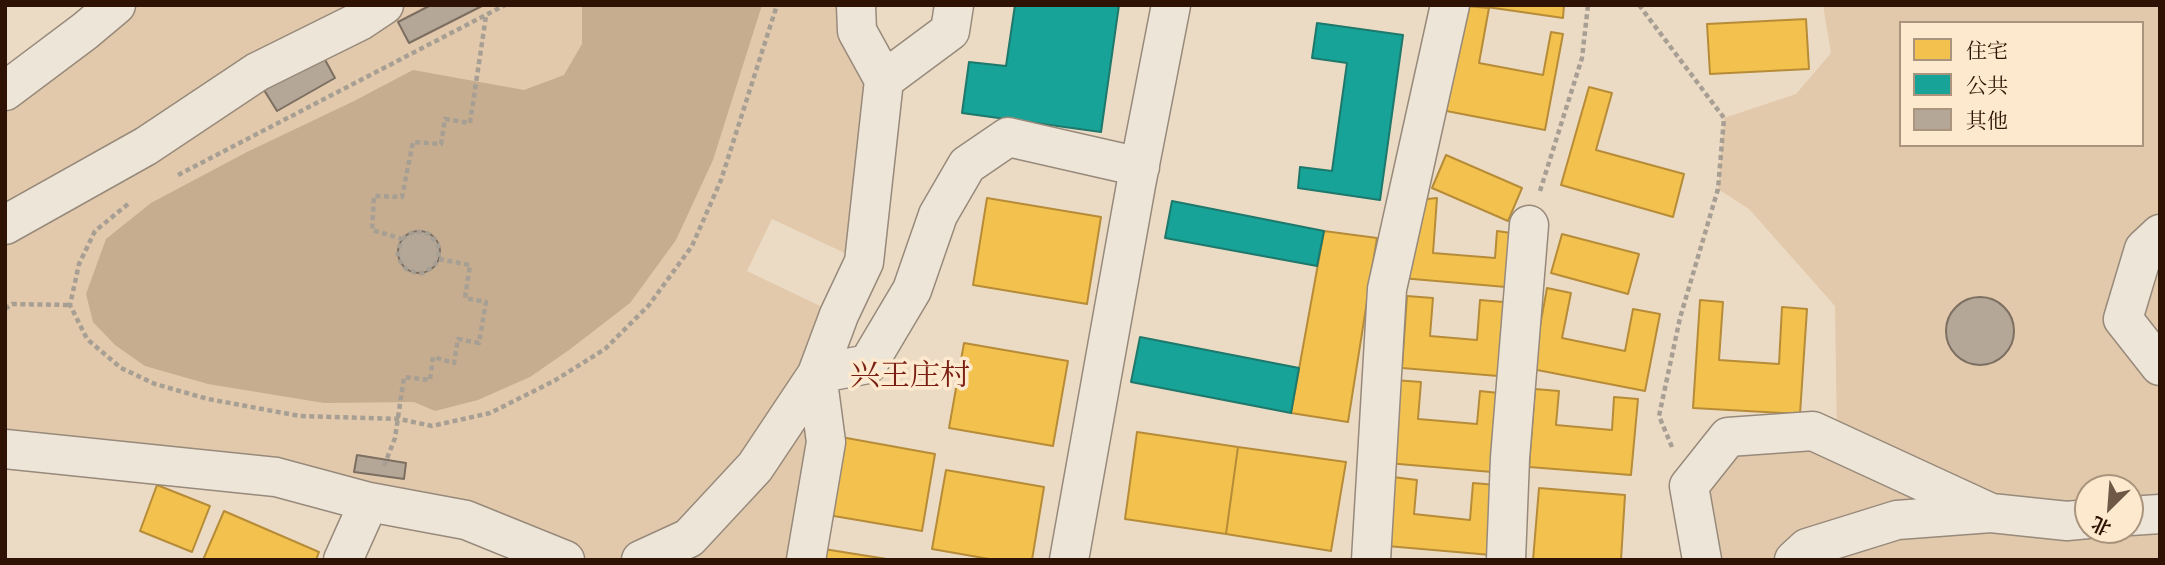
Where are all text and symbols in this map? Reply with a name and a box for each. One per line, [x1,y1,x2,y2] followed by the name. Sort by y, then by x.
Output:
[1899,21,2144,147] legend
[1966,35,2008,66] text: 住宅
[1966,70,2008,101] text: 公共
[1966,105,2008,136] text: 其他
[850,359,970,395] district label: 兴王庄村
[2074,474,2144,544] north arrow
[2086,510,2116,543] text: 北

